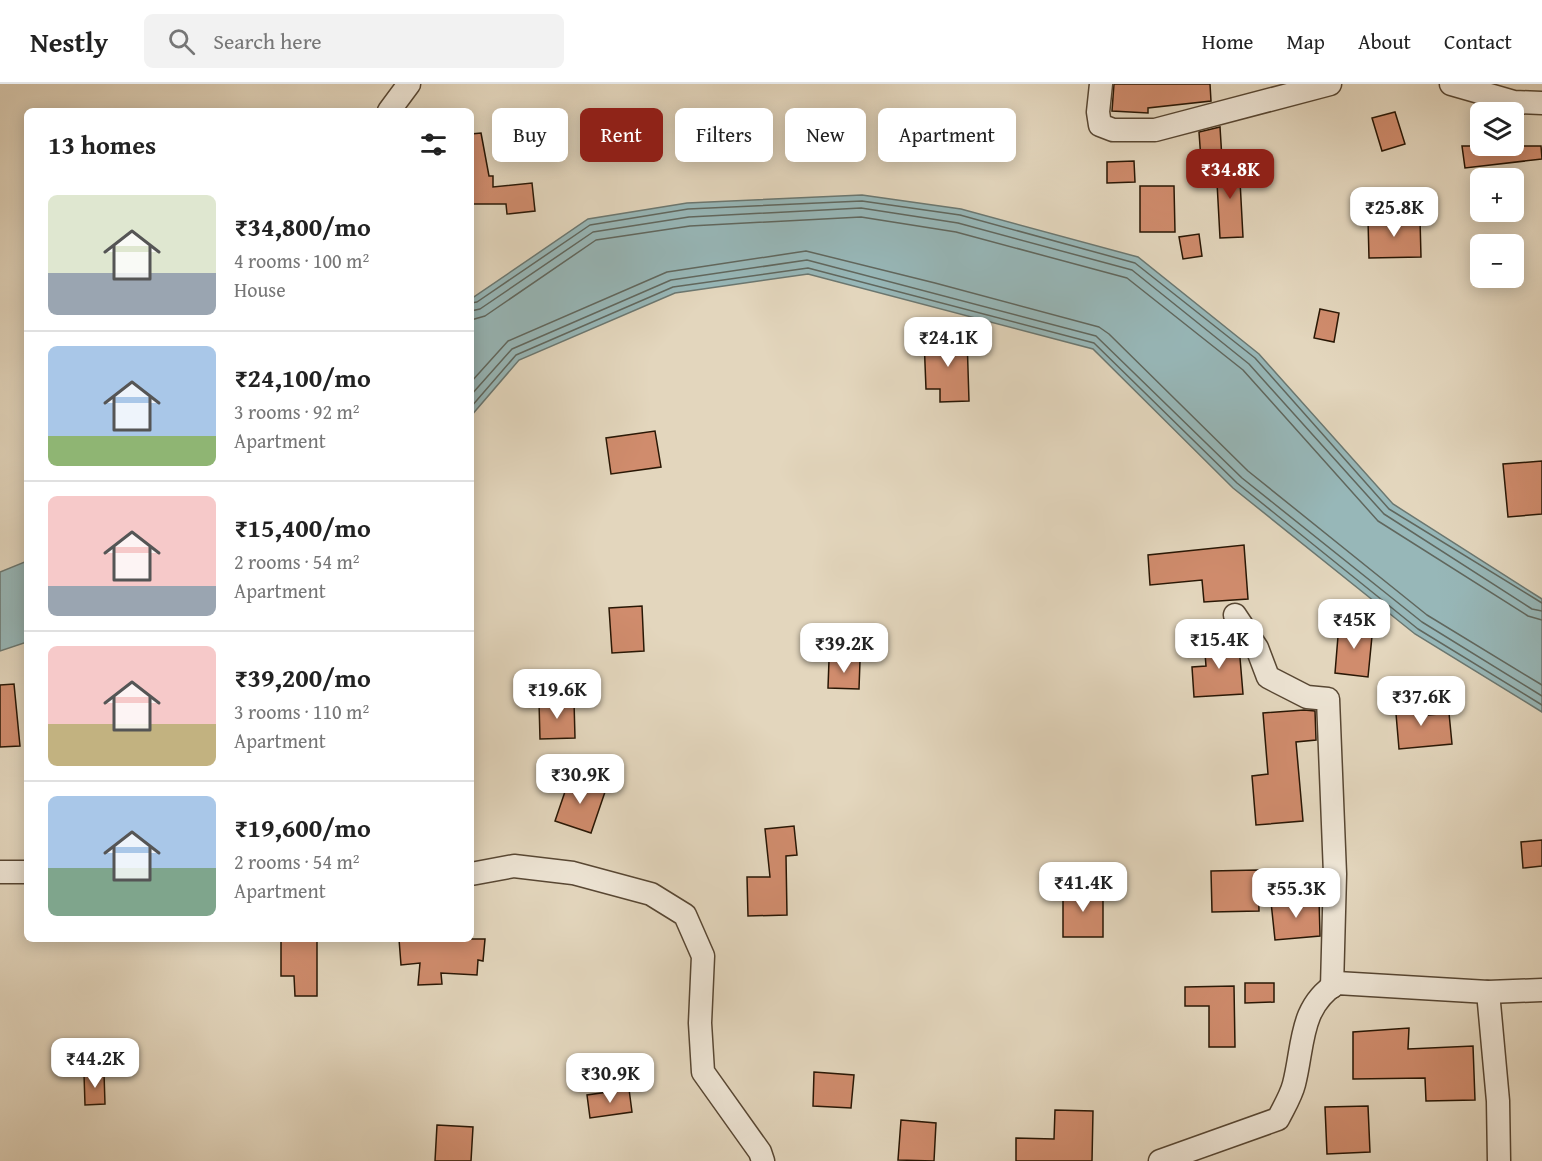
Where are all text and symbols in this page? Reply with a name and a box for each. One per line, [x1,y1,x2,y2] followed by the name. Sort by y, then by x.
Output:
[144,14,564,68] search box
[30,21,108,62] text: Nestly
[165,25,198,58] icon: search
[213,25,322,57] text: Search here
[1202,26,1253,57] text: Home
[1286,26,1325,57] text: Map
[1358,26,1411,57] text: About
[1444,26,1512,57] text: Contact
[1470,102,1524,288] map controls
[1470,102,1524,156] button: layers
[492,108,568,162] chip: Buy
[580,108,663,162] chip: Rent
[675,108,773,162] chip: Filters
[785,108,866,162] chip: New
[878,108,1016,162] chip: Apartment
[48,125,156,164] text: 13 homes
[417,128,450,161] icon: filters
[1181,149,1279,200] pin: ₹34.8K
[1200,154,1260,183] text: ₹34.8K
[1470,168,1524,222] button: +
[1345,187,1443,238] pin: ₹25.8K
[1364,192,1424,221] text: ₹25.8K
[234,207,371,246] text: ₹34,800/mo
[96,219,168,291] icon: home
[1470,234,1524,288] button: −
[234,246,369,275] text: 4 rooms · 100 m²
[234,275,286,304] text: House
[899,317,997,368] pin: ₹24.1K
[918,322,978,351] text: ₹24.1K
[234,358,371,397] text: ₹24,100/mo
[96,370,168,442] icon: home
[234,397,360,426] text: 3 rooms · 92 m²
[234,426,326,455] text: Apartment
[234,508,371,547] text: ₹15,400/mo
[96,520,168,592] icon: home
[234,547,360,576] text: 2 rooms · 54 m²
[234,576,326,605] text: Apartment
[1318,599,1390,650] pin: ₹45K
[1332,604,1376,633] text: ₹45K
[1170,619,1268,670] pin: ₹15.4K
[795,623,893,674] pin: ₹39.2K
[1189,624,1249,653] text: ₹15.4K
[814,628,874,657] text: ₹39.2K
[234,658,371,697] text: ₹39,200/mo
[508,669,606,720] pin: ₹19.6K
[96,670,168,742] icon: home
[527,674,587,703] text: ₹19.6K
[1372,676,1470,727] pin: ₹37.6K
[1391,681,1451,710] text: ₹37.6K
[234,697,369,726] text: 3 rooms · 110 m²
[234,726,326,755] text: Apartment
[531,754,629,805] pin: ₹30.9K
[550,759,610,788] text: ₹30.9K
[234,808,371,847] text: ₹19,600/mo
[96,820,168,892] icon: home
[234,847,360,876] text: 2 rooms · 54 m²
[1034,862,1132,913] pin: ₹41.4K
[1053,867,1113,896] text: ₹41.4K
[1247,868,1345,919] pin: ₹55.3K
[1266,873,1326,902] text: ₹55.3K
[234,876,326,905] text: Apartment
[46,1038,144,1089] pin: ₹44.2K
[65,1043,125,1072] text: ₹44.2K
[561,1053,659,1104] pin: ₹30.9K
[580,1058,640,1087] text: ₹30.9K

